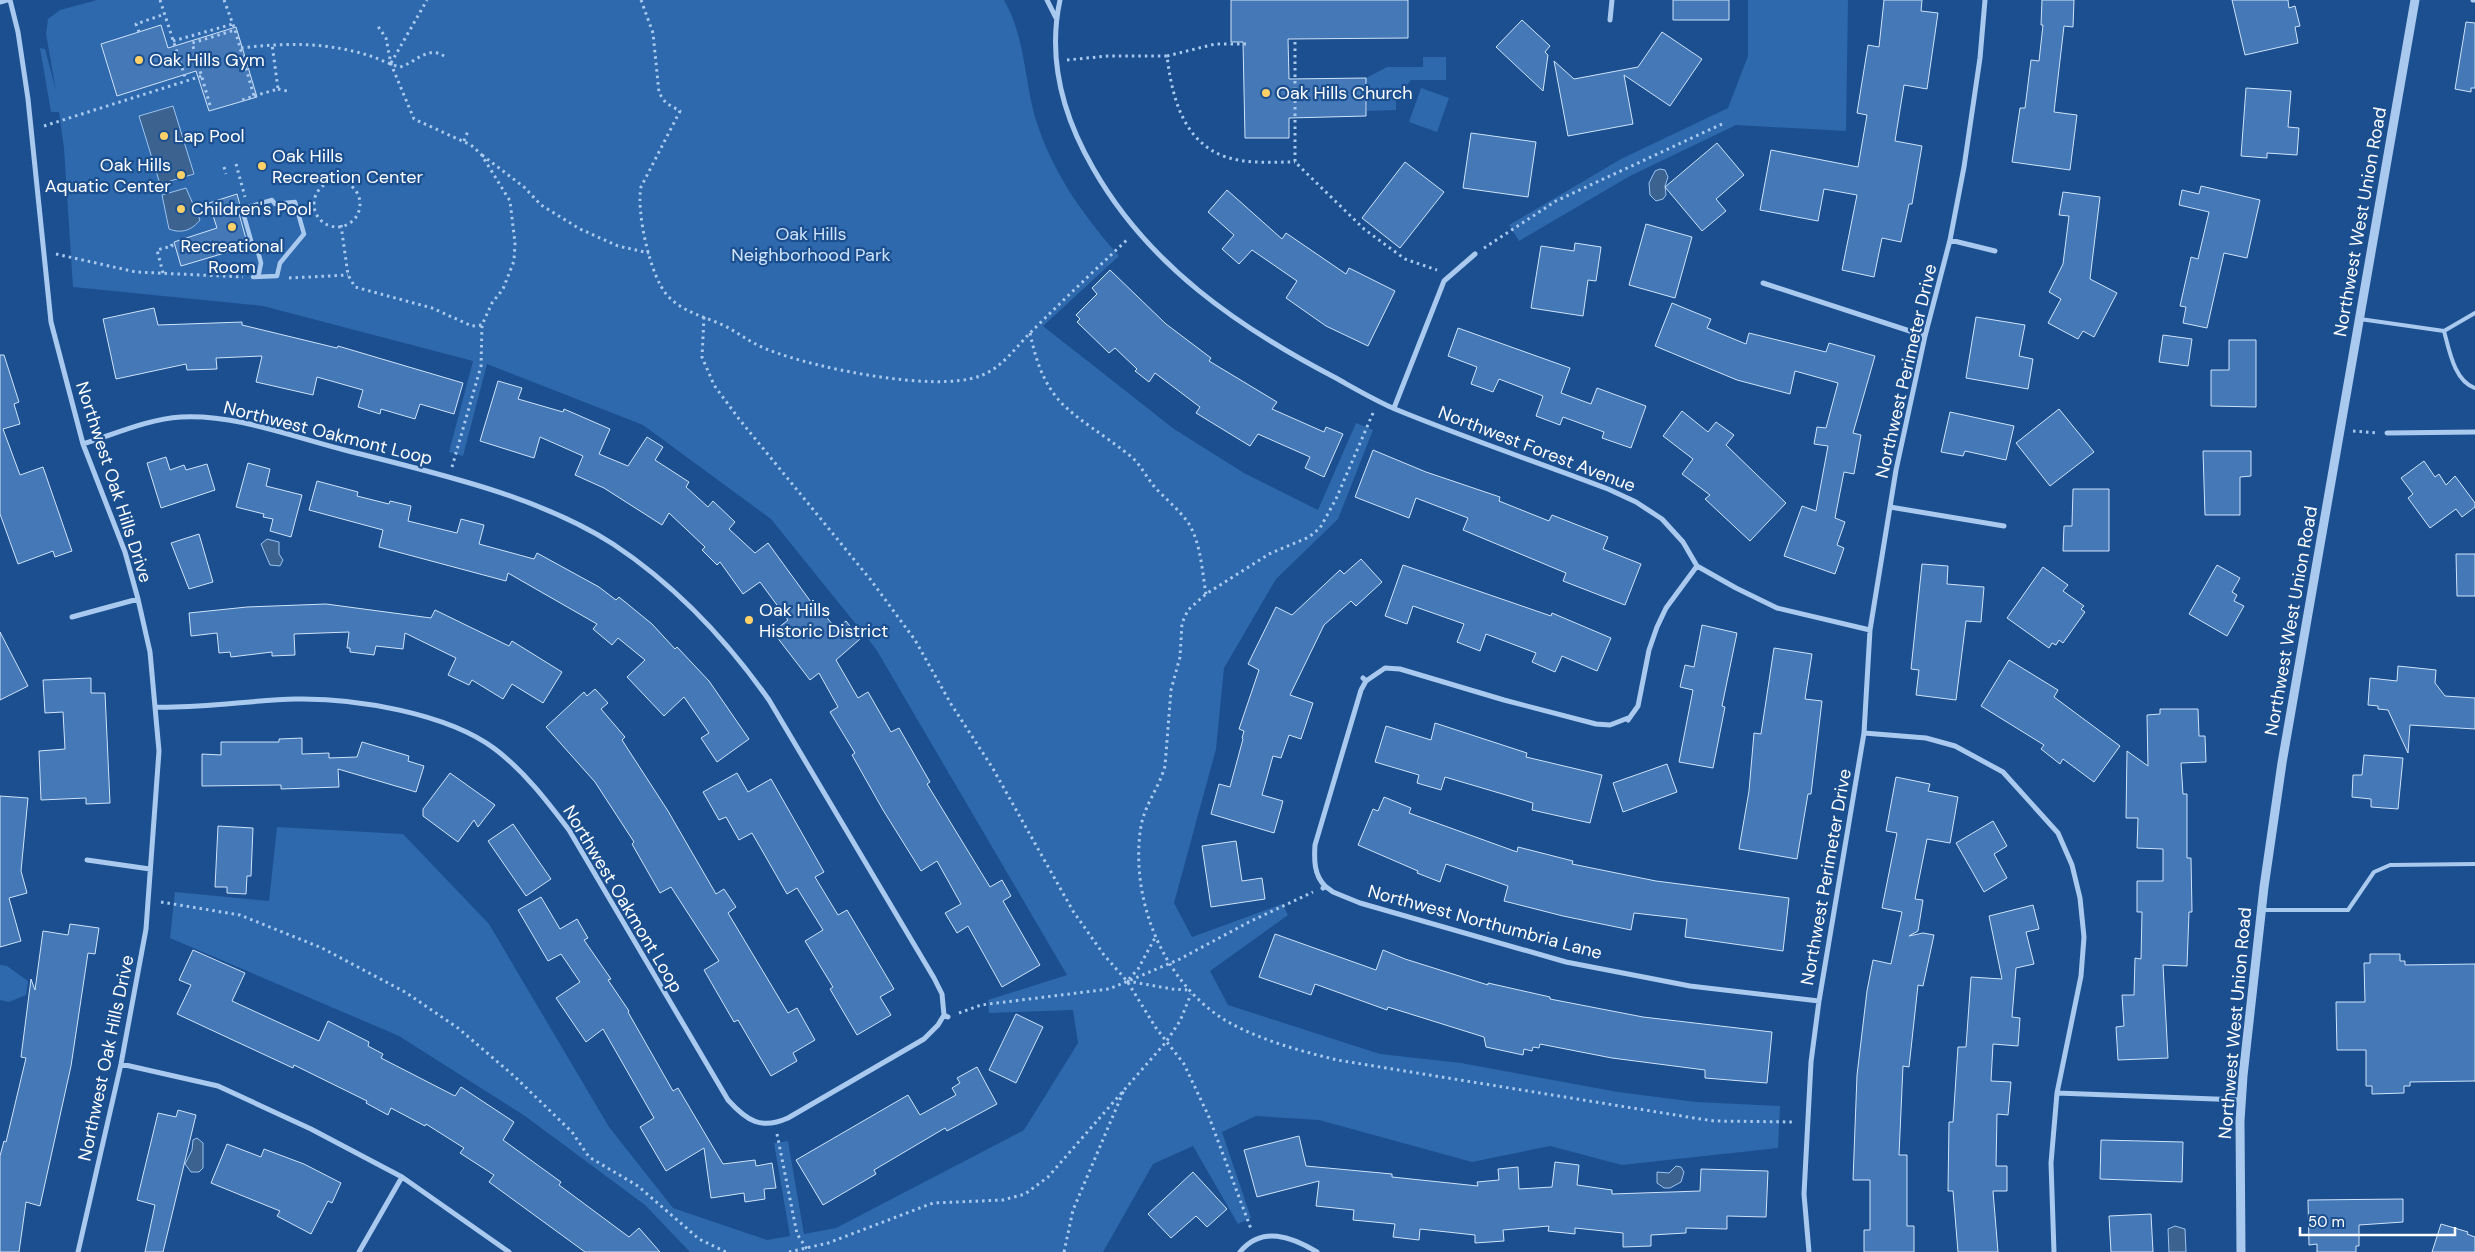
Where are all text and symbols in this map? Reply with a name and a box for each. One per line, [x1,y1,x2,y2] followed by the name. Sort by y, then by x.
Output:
[149,48,265,72] place label: Oak Hills Gym
[133,54,145,66] marker: Oak Hills Gym
[1276,81,1413,105] place label: Oak Hills Church
[1260,87,1272,99] marker: Oak Hills Church
[2328,105,2392,339] street label: Northwest West Union Road
[174,124,245,148] place label: Lap Pool
[158,130,170,142] marker: Lap Pool
[272,144,423,189] place label: Oak Hills Recreation Center
[45,153,171,198] place label: Oak Hills Aquatic Center
[256,160,268,172] marker: Oak Hills Recreation Center
[175,169,187,181] marker: Oak Hills Aquatic Center
[191,197,312,221] place label: Children's Pool
[175,203,187,215] marker: Children's Pool
[226,221,238,233] marker: Recreational Room
[731,222,891,267] park label: Oak Hills Neighborhood Park
[181,234,283,279] place label: Recreational Room
[1870,261,1942,481] street label: Northwest Perimeter Drive
[70,378,158,586] street label: Northwest Oak Hills Drive
[221,395,435,471] street label: Northwest Oakmont Loop
[1435,400,1639,498] street label: Northwest Forest Avenue
[2259,504,2323,738] street label: Northwest West Union Road
[759,598,888,643] place label: Oak Hills Historic District
[743,614,755,626] marker: Oak Hills Historic District
[1795,767,1857,987] street label: Northwest Perimeter Drive
[557,801,689,997] street label: Northwest Oakmont Loop
[1365,879,1605,965] street label: Northwest Northumbria Lane
[2213,906,2257,1140] street label: Northwest West Union Road
[72,953,140,1163] street label: Northwest Oak Hills Drive
[2300,1204,2455,1236] scale bar
[2308,1212,2345,1232] text: 50 m

